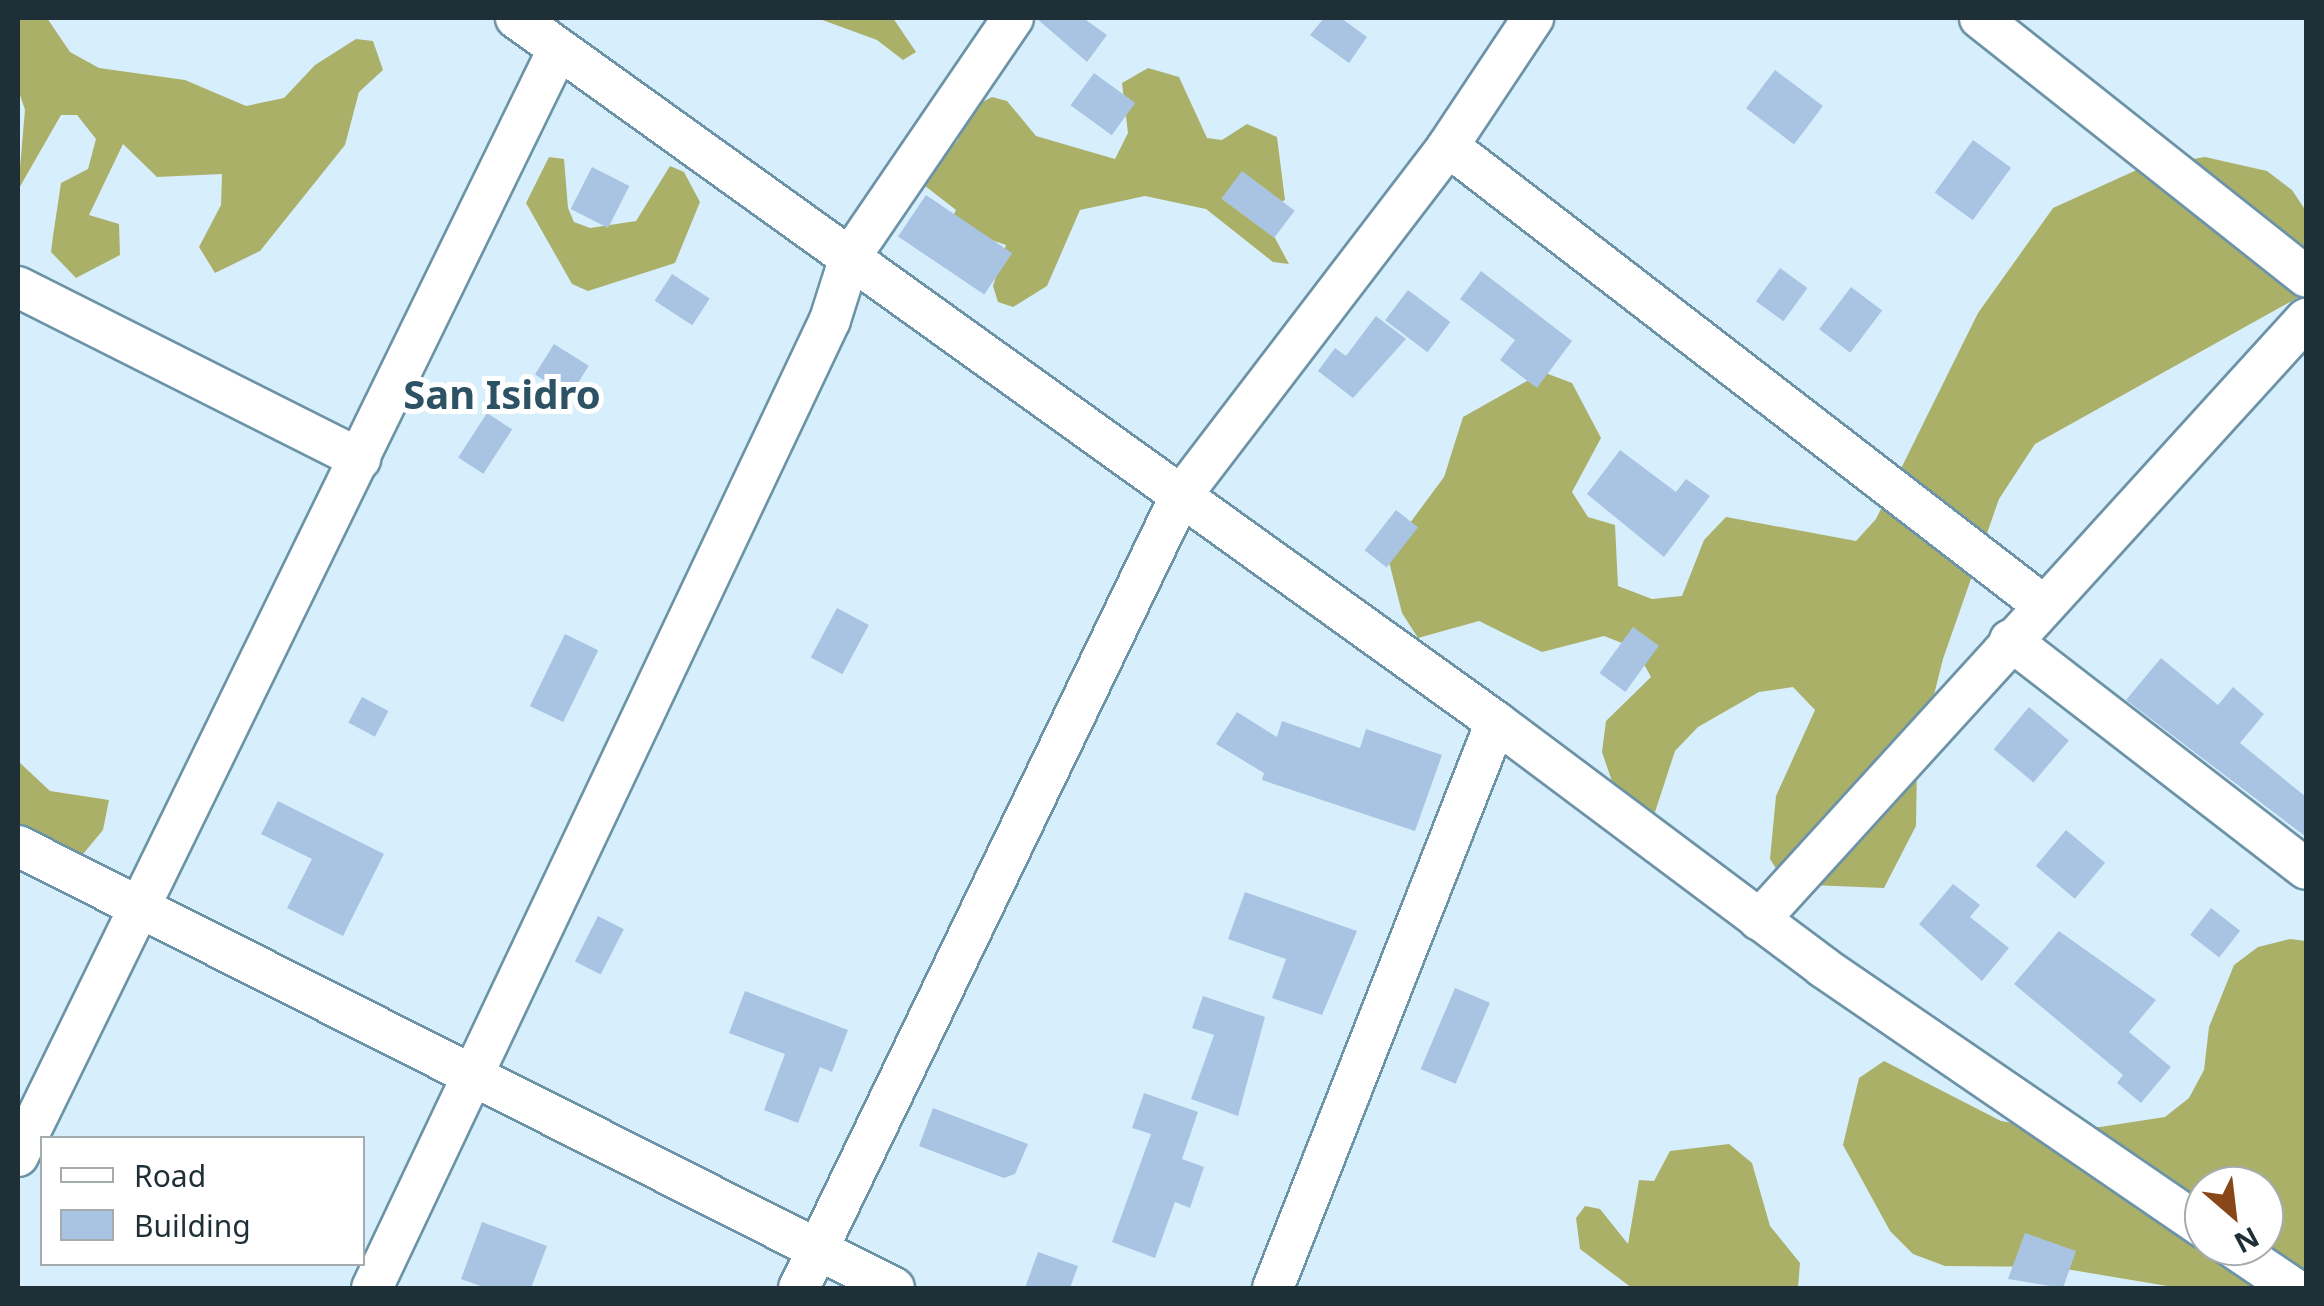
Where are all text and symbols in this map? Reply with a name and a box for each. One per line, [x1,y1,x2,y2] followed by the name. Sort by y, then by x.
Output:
[403,370,601,418] district label: San Isidro
[40,1136,365,1266] legend
[134,1155,206,1196] text: Road
[2184,1166,2284,1266] north arrow
[134,1205,251,1246] text: Building
[2228,1219,2266,1263] text: N

